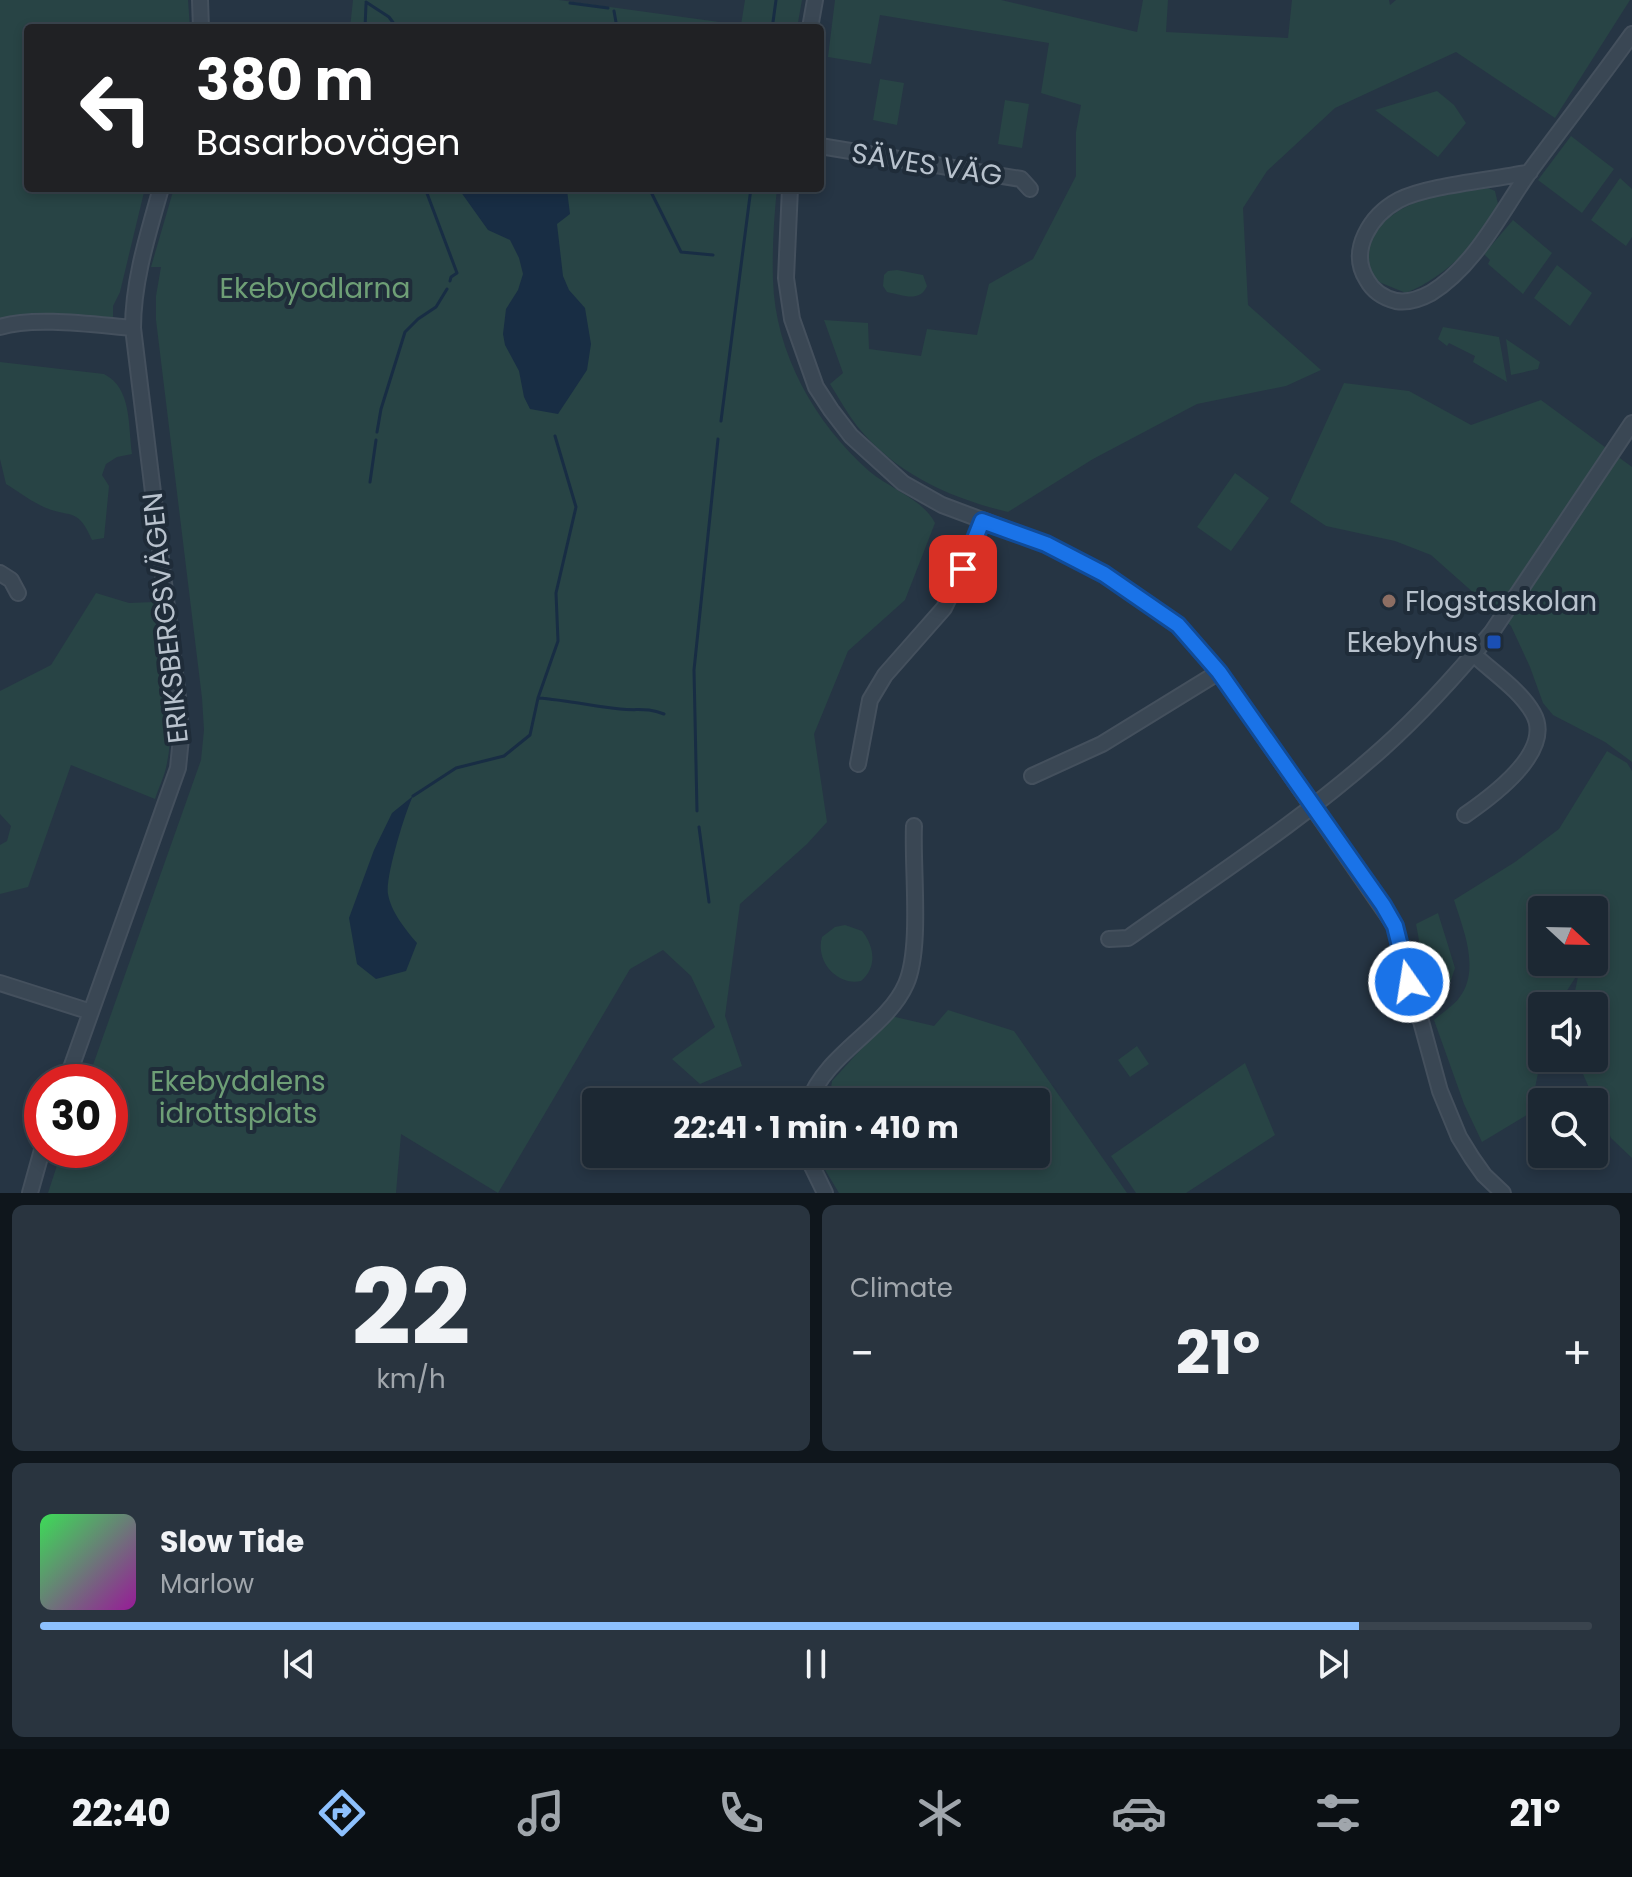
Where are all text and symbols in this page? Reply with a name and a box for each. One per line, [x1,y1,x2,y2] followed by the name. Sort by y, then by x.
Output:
[196,41,374,120] text: 380 m
[64,56,168,160] icon: left
[196,117,461,168] text: Basarbovägen
[849,133,1005,196] street label: SÄVES VÄG
[220,269,410,308] park label: Ekebyodlarna
[133,491,198,745] street label: ERIKSBERGSVÄGEN
[929,535,997,603] pin
[941,547,985,591] icon: arrive
[1405,582,1597,621] place label: Flogstaskolan
[1380,592,1398,610] marker: Flogstaskolan
[1347,623,1478,662] place label: Ekebyhus
[1485,633,1503,651] marker: Ekebyhus
[1528,896,1608,976] north arrow
[1528,896,1608,1168] map controls
[1367,940,1451,1024] position arrow
[1528,992,1608,1072] button: sound
[150,1062,326,1133] park label: Ekebydalens idrottsplats
[24,1064,128,1168] speed limit sign: 30
[1528,1088,1608,1168] button: search
[673,1106,959,1149] text: 22:41 · 1 min · 410 m
[352,1235,470,1380] text: 22
[850,1270,953,1306] text: Climate
[1176,1311,1260,1395] text: 21°
[850,1323,874,1384] text: −
[1562,1323,1592,1384] text: +
[376,1361,446,1397] text: km/h
[160,1520,304,1563] text: Slow Tide
[160,1566,254,1602] text: Marlow
[277,1642,321,1686] icon: previous
[794,1642,838,1686] icon: pause
[1311,1642,1355,1686] icon: next
[314,1785,370,1841] icon: directions
[513,1785,569,1841] icon: music
[713,1785,769,1841] icon: phone
[912,1785,968,1841] icon: climate
[1111,1785,1167,1841] icon: car
[1310,1785,1366,1841] icon: filters
[72,1788,171,1839] text: 22:40
[1510,1788,1560,1839] text: 21°

